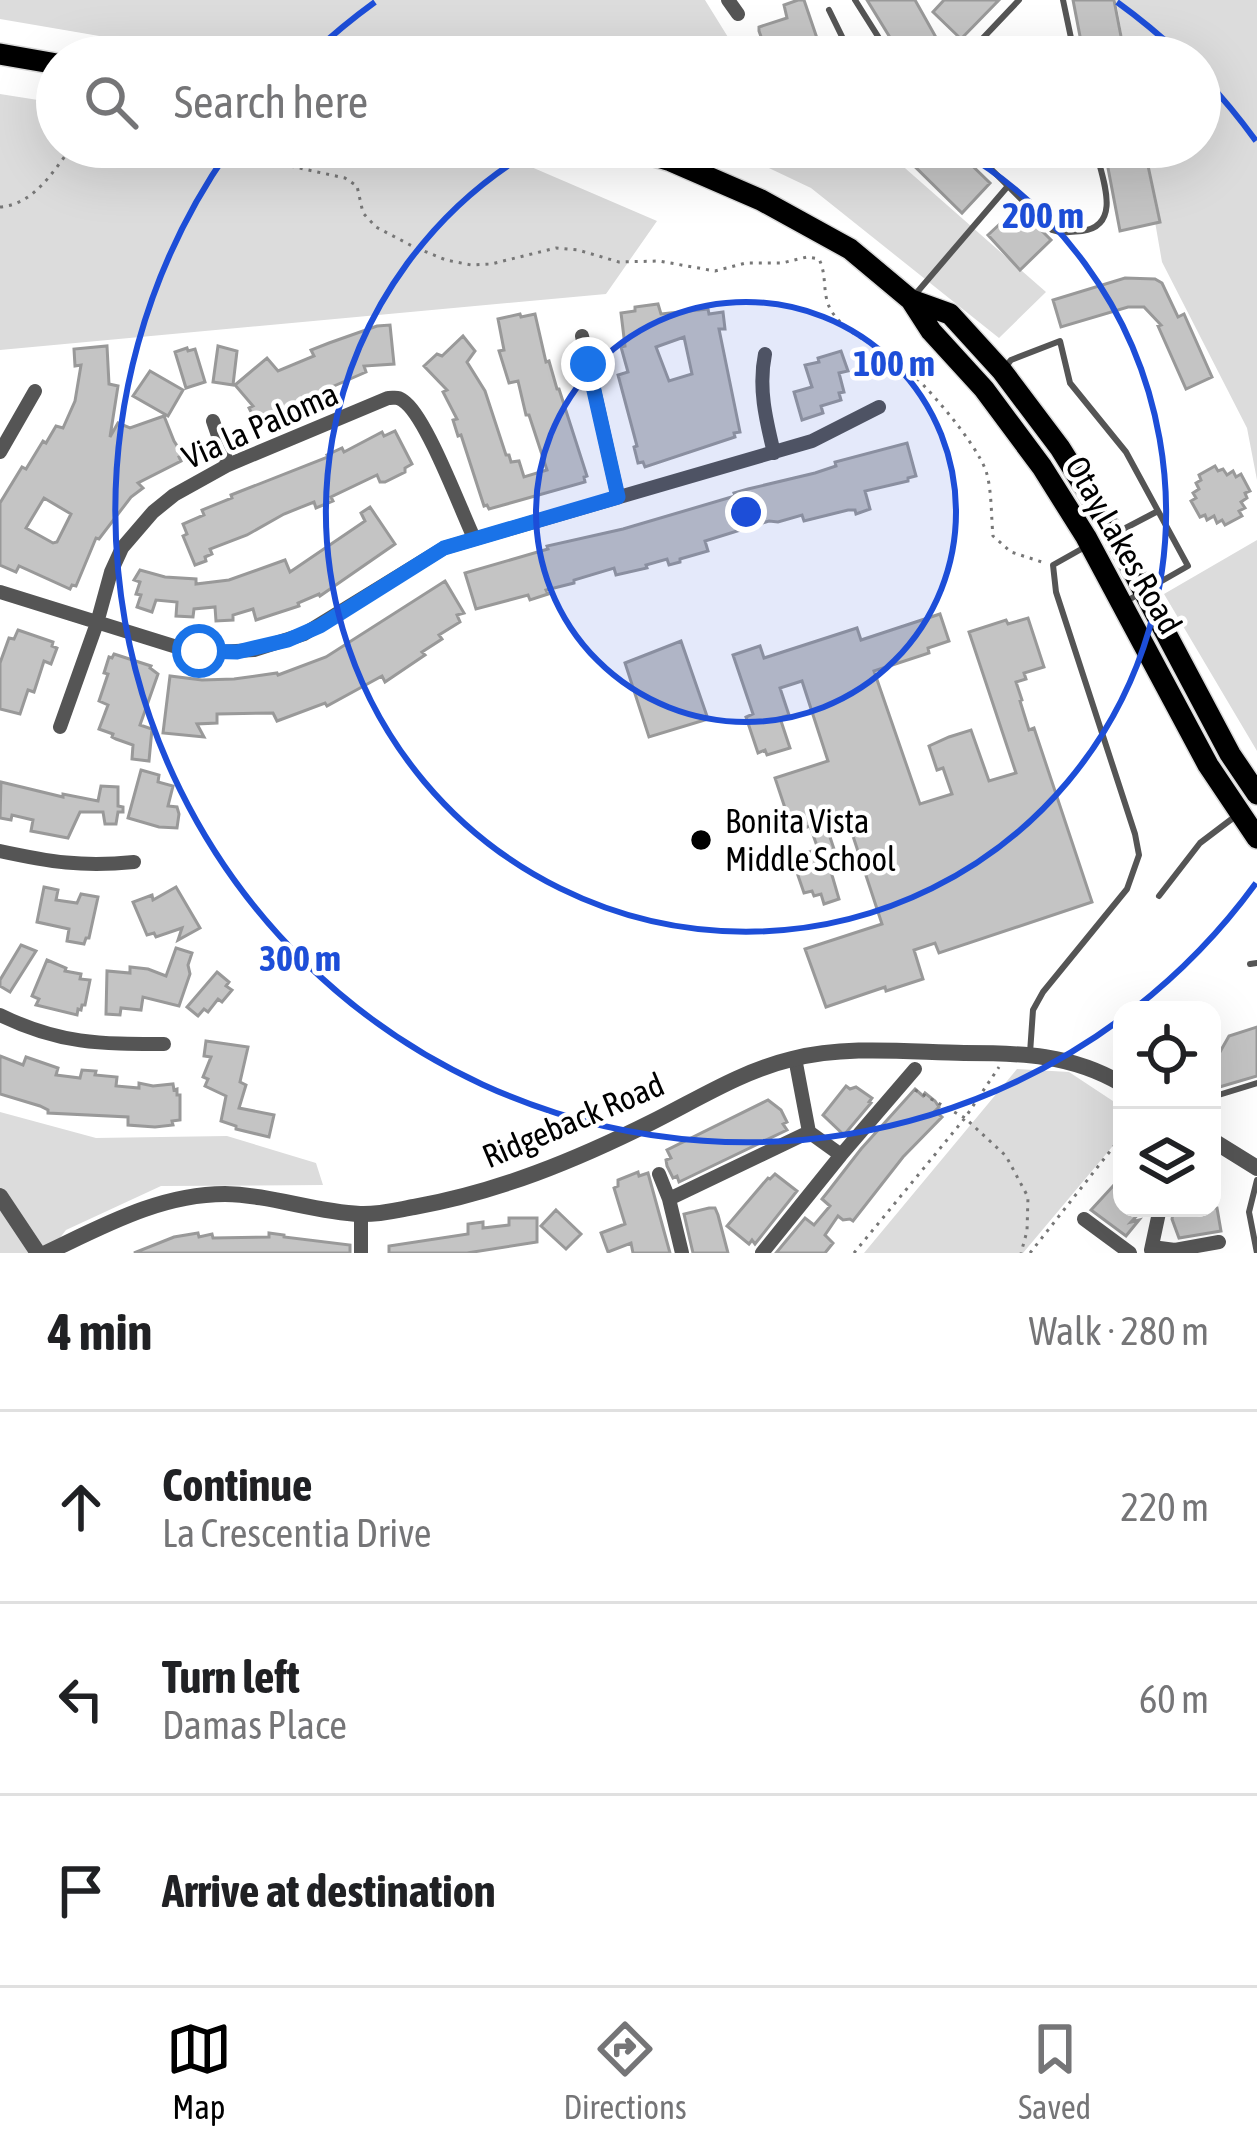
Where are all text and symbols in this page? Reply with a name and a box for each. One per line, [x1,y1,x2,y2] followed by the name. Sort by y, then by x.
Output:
[36,36,1221,168] search box
[78,69,144,135] icon: search
[174,76,368,128] text: Search here
[1002,194,1084,236] text: 200 m
[561,337,615,391] route end
[853,342,935,384] text: 100 m
[176,374,344,476] street label: Via la Paloma
[1058,450,1190,640] street label: Otay Lakes Road
[725,491,767,533] centre of rings
[172,624,226,678] route start
[725,802,896,878] place label: Bonita Vista Middle School
[688,827,714,853] marker: Bonita Vista Middle School
[259,937,341,979] text: 300 m
[1113,1001,1221,1217] map controls
[1113,1001,1221,1109] button: locate
[477,1065,669,1175] street label: Ridgeback Road
[1113,1109,1221,1217] button: layers
[48,1302,152,1361] text: 4 min
[1029,1309,1209,1353] text: Walk · 280 m
[162,1459,313,1511] text: Continue
[48,1474,114,1540] icon: ahead
[1121,1485,1209,1529] text: 220 m
[162,1511,432,1555] text: La Crescentia Drive
[162,1651,300,1703] text: Turn left
[48,1666,114,1732] icon: left
[1139,1677,1209,1721] text: 60 m
[162,1703,347,1747] text: Damas Place
[48,1858,114,1924] icon: arrive
[162,1865,496,1917] text: Arrive at destination
[166,2016,232,2126] tab: Map
[563,2016,687,2126] tab: Directions
[1018,2016,1091,2126] tab: Saved

